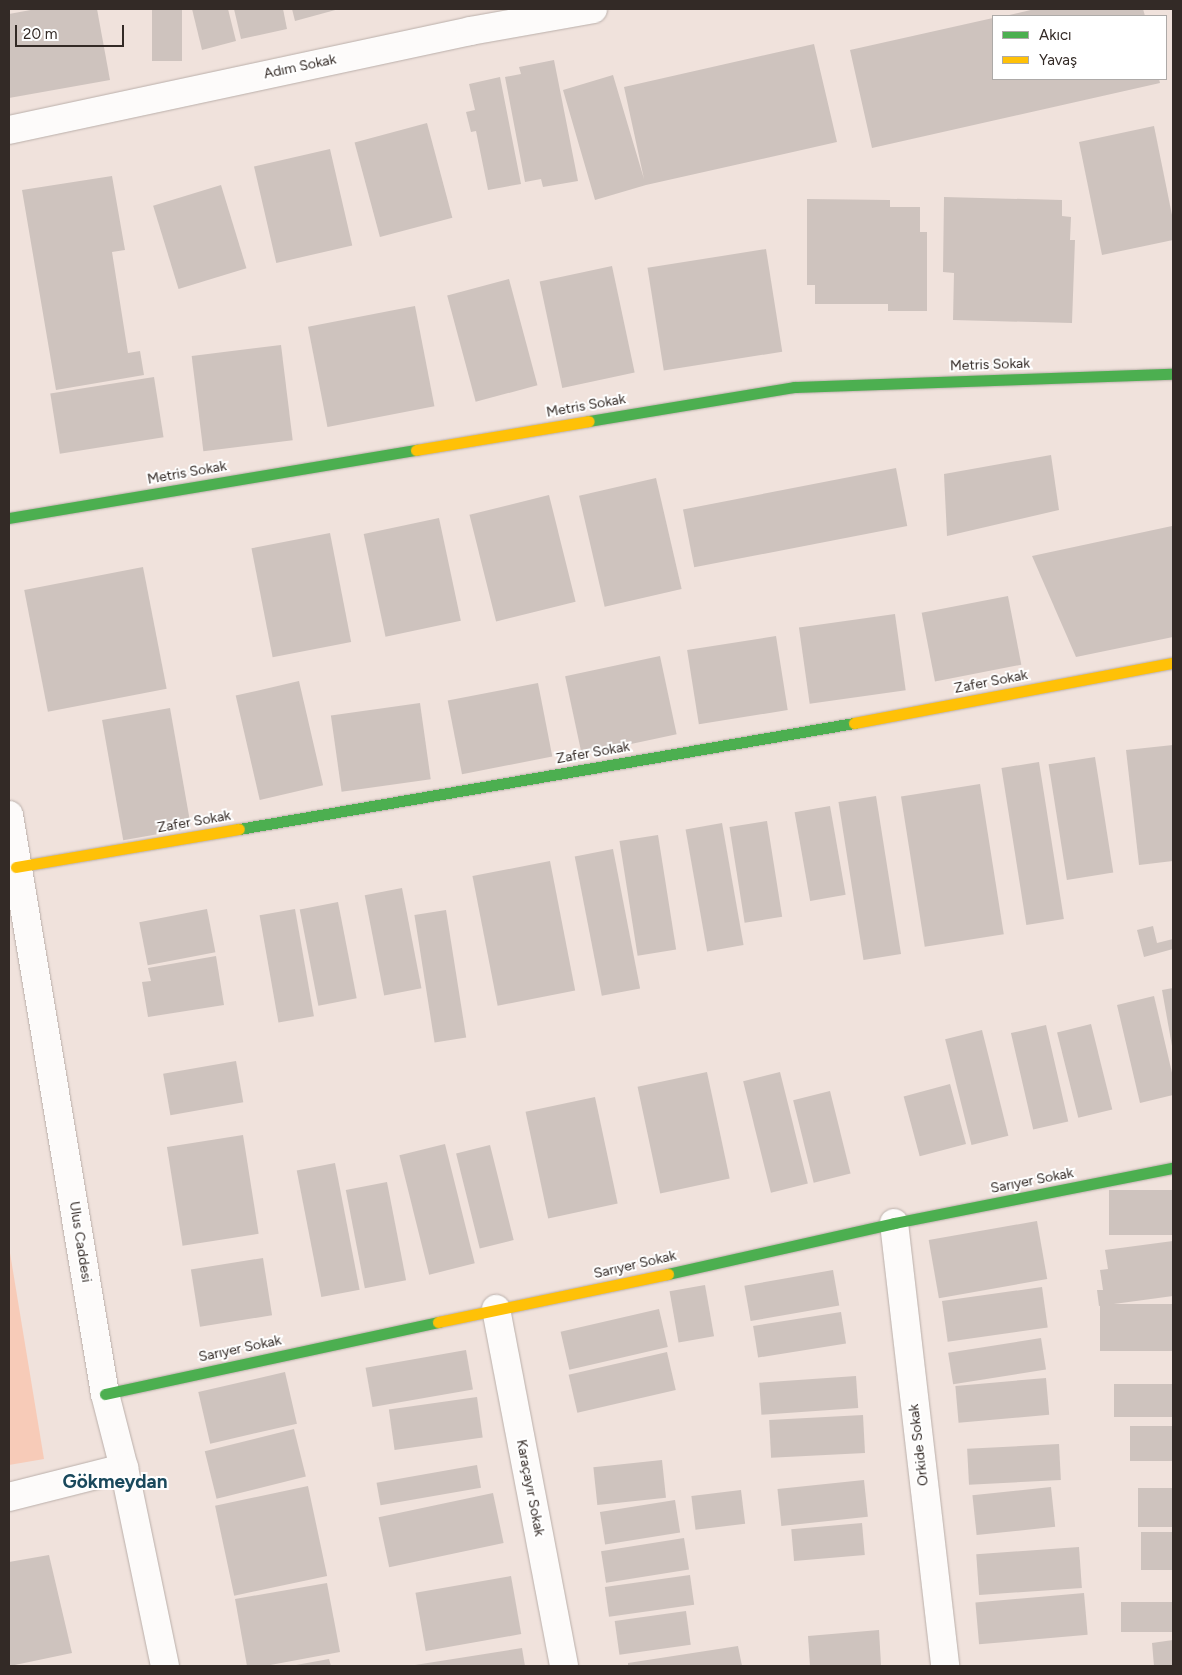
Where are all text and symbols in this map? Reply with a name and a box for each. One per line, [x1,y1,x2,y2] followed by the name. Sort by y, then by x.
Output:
[18,15,126,47] scale bar
[992,15,1167,80] legend
[23,25,57,43] text: 20 m
[1039,26,1072,44] text: Akıcı
[262,51,338,83] street label: Adım Sokak
[1039,51,1077,69] text: Yavaş
[950,355,1030,375] street label: Metris Sokak
[545,391,627,421] street label: Metris Sokak
[146,458,228,488] street label: Metris Sokak
[953,667,1029,697] street label: Zafer Sokak
[555,738,631,768] street label: Zafer Sokak
[156,807,232,837] street label: Zafer Sokak
[989,1165,1075,1197] street label: Sarıyer Sokak
[65,1200,95,1284] street label: Ulus Caddesi
[592,1247,678,1283] street label: Sarıyer Sokak
[197,1332,283,1366] street label: Sarıyer Sokak
[906,1403,932,1487] street label: Orkide Sokak
[512,1438,548,1538] street label: Karaçayır Sokak
[63,1471,167,1493] district label: Gökmeydan

